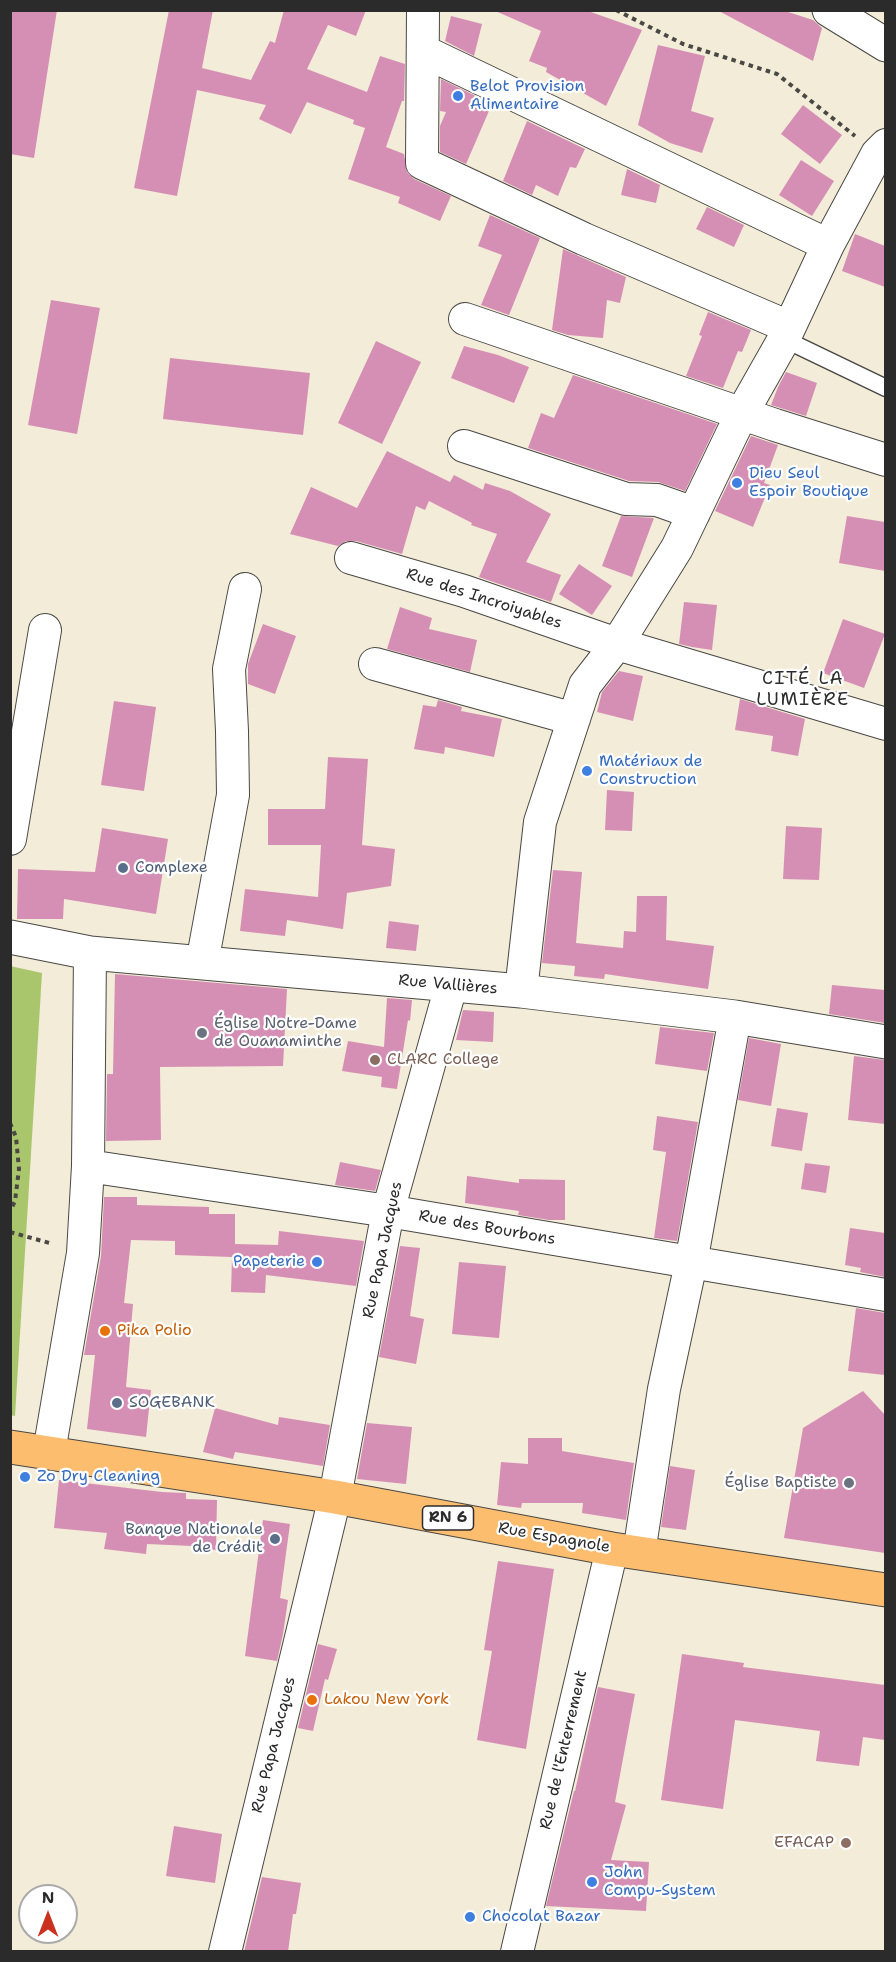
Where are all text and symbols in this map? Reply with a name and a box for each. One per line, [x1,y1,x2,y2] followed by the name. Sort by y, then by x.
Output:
[470,77,584,115] place label: Belot Provision Alimentaire
[451,89,465,103] marker: Belot Provision Alimentaire
[749,464,869,502] place label: Dieu Seul Espoir Boutique
[730,476,744,490] marker: Dieu Seul Espoir Boutique
[404,565,564,633] street label: Rue des Incroiyables
[756,668,850,710] district label: CITÉ LA LUMIÈRE
[599,752,703,790] place label: Matériaux de Construction
[580,764,594,778] marker: Matériaux de Construction
[135,858,208,878] place label: Complexe
[116,861,130,875] marker: Complexe
[398,971,498,999] street label: Rue Vallières
[214,1014,357,1052] place label: Église Notre-Dame de Ouanaminthe
[195,1026,209,1040] marker: Église Notre-Dame de Ouanaminthe
[387,1050,499,1070] place label: CLARC College
[368,1053,382,1067] marker: CLARC College
[359,1180,407,1320] street label: Rue Papa Jacques
[417,1207,557,1249] street label: Rue des Bourbons
[233,1252,305,1272] place label: Papeterie
[310,1255,324,1269] marker: Papeterie
[117,1321,192,1341] place label: Pika Polio
[98,1324,112,1338] marker: Pika Polio
[129,1393,215,1413] place label: SOGEBANK
[110,1396,124,1410] marker: SOGEBANK
[37,1467,160,1487] place label: Zo Dry Cleaning
[18,1470,32,1484] marker: Zo Dry Cleaning
[725,1473,837,1493] place label: Église Baptiste
[842,1476,856,1490] marker: Église Baptiste
[422,1506,474,1530] road number: RN 6
[497,1519,611,1557] street label: Rue Espagnole
[125,1520,263,1558] place label: Banque Nationale de Crédit
[268,1532,282,1546] marker: Banque Nationale de Crédit
[536,1668,592,1832] street label: Rue de l'Enterrement
[248,1675,300,1815] street label: Rue Papa Jacques
[324,1690,449,1710] place label: Lakou New York
[305,1693,319,1707] marker: Lakou New York
[774,1833,834,1853] place label: EFACAP
[839,1836,853,1850] marker: EFACAP
[604,1863,716,1901] place label: John Compu-System
[585,1875,599,1889] marker: John Compu-System
[18,1884,78,1944] north arrow
[42,1887,54,1908] text: N
[482,1907,601,1927] place label: Chocolat Bazar
[463,1910,477,1924] marker: Chocolat Bazar

